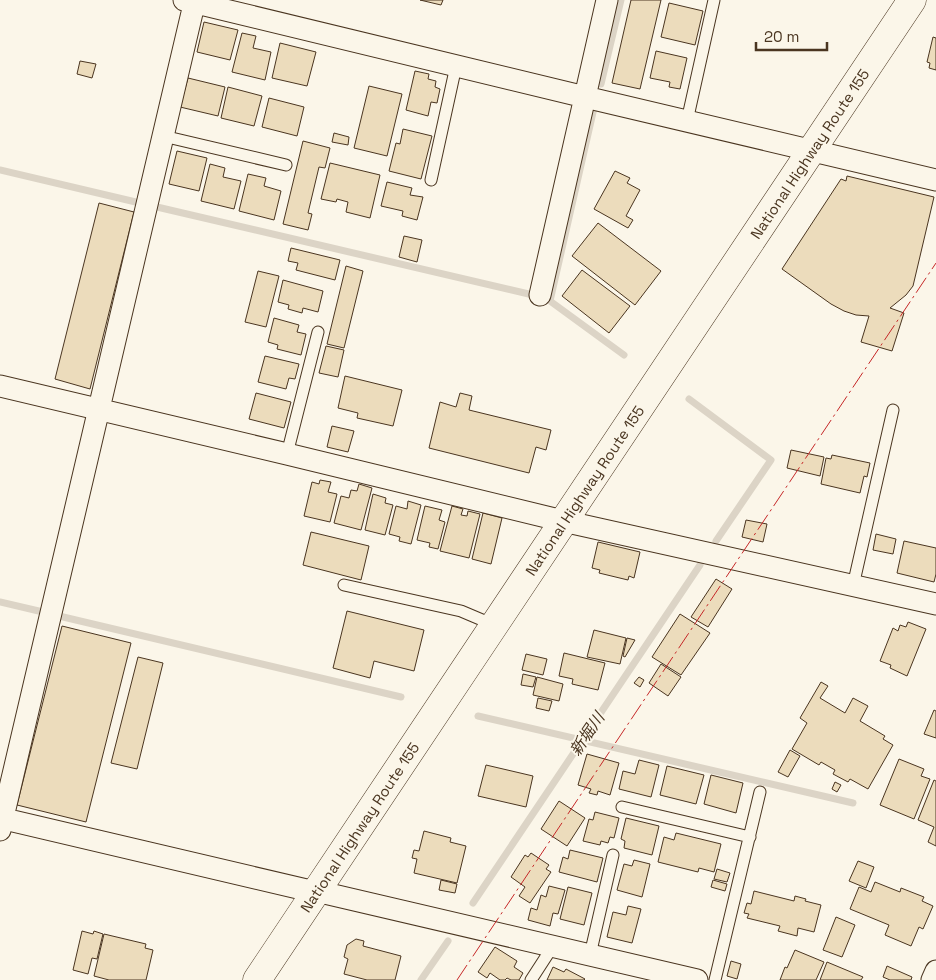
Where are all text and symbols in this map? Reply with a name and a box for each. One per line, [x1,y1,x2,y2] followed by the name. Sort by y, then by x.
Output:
[756,20,827,52] scale bar
[764,27,799,46] text: 20 m
[746,65,873,242] street label: National Highway Route 155
[521,402,648,579] street label: National Highway Route 155
[565,707,610,760] water label: 新堀川
[296,738,423,916] street label: National Highway Route 155

